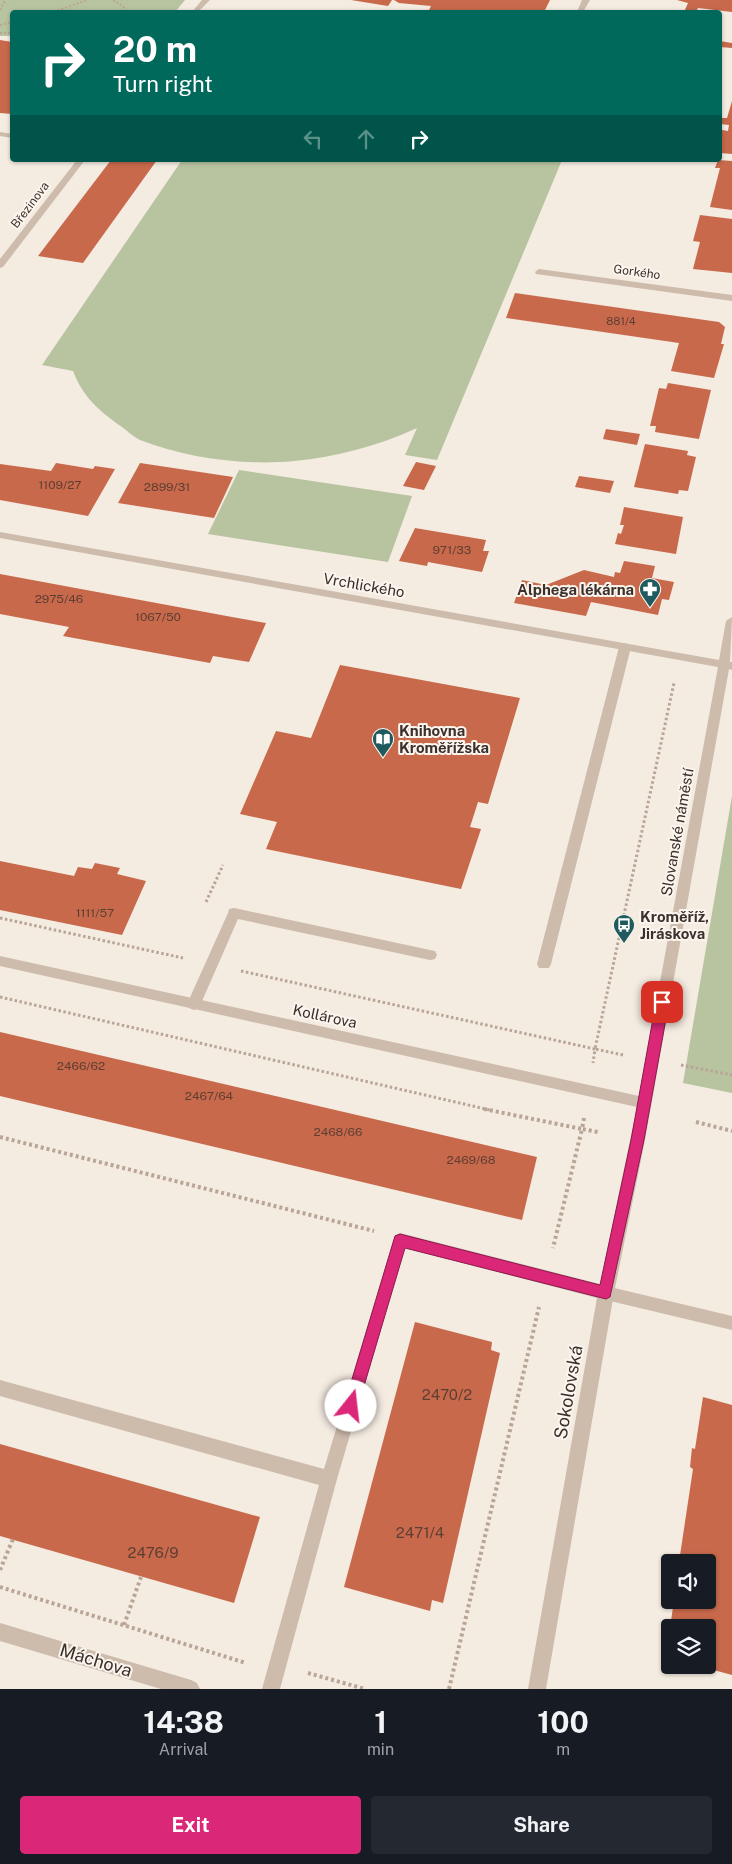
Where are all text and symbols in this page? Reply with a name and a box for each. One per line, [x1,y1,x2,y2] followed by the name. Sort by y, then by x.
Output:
[113,29,197,70] text: 20 m
[30,30,95,95] icon: right
[113,71,213,97] text: Turn right
[299,125,327,153] icon: left
[352,125,380,153] icon: ahead
[405,125,433,153] icon: right
[8,179,52,231] street label: Březinova
[613,262,662,282] street label: Gorkého
[606,315,636,327] house number: 881/4
[38,478,82,492] house number: 1109/27
[144,480,190,494] house number: 2899/31
[433,543,471,557] house number: 971/33
[322,569,406,601] street label: Vrchlického
[638,577,662,608] pharmacy icon: Alphega lékárna
[517,581,634,598] place label: Alphega lékárna
[35,592,83,606] house number: 2975/46
[135,610,181,624] house number: 1067/50
[399,722,489,756] place label: Knihovna Kroměřížska
[371,727,395,758] library icon: Knihovna Kroměřížska
[657,766,697,897] street label: Slovanské náměstí
[76,906,114,920] house number: 1111/57
[640,908,709,942] place label: Kroměříž, Jiráskova
[612,913,636,944] bus stop icon: Kroměříž, Jiráskova
[641,981,683,1023] pin
[648,988,676,1016] icon: arrive
[291,1001,359,1031] street label: Kollárova
[57,1059,105,1073] house number: 2466/62
[185,1089,234,1103] house number: 2467/64
[314,1125,362,1139] house number: 2468/66
[447,1153,496,1167] house number: 2469/68
[549,1343,587,1441] street label: Sokolovská
[324,1379,376,1431] position arrow
[422,1386,472,1403] house number: 2470/2
[396,1524,444,1541] house number: 2471/4
[127,1544,179,1561] house number: 2476/9
[661,1554,716,1674] map controls
[661,1554,716,1609] button: sound
[661,1619,716,1674] button: layers
[57,1639,135,1681] street label: Máchova
[143,1704,224,1740] text: 14:38
[374,1704,387,1740] text: 1
[537,1704,589,1740] text: 100
[159,1740,208,1759] text: Arrival
[367,1740,394,1759] text: min
[556,1740,570,1759] text: m
[20,1796,361,1854] button: Exit
[371,1796,712,1854] button: Share

